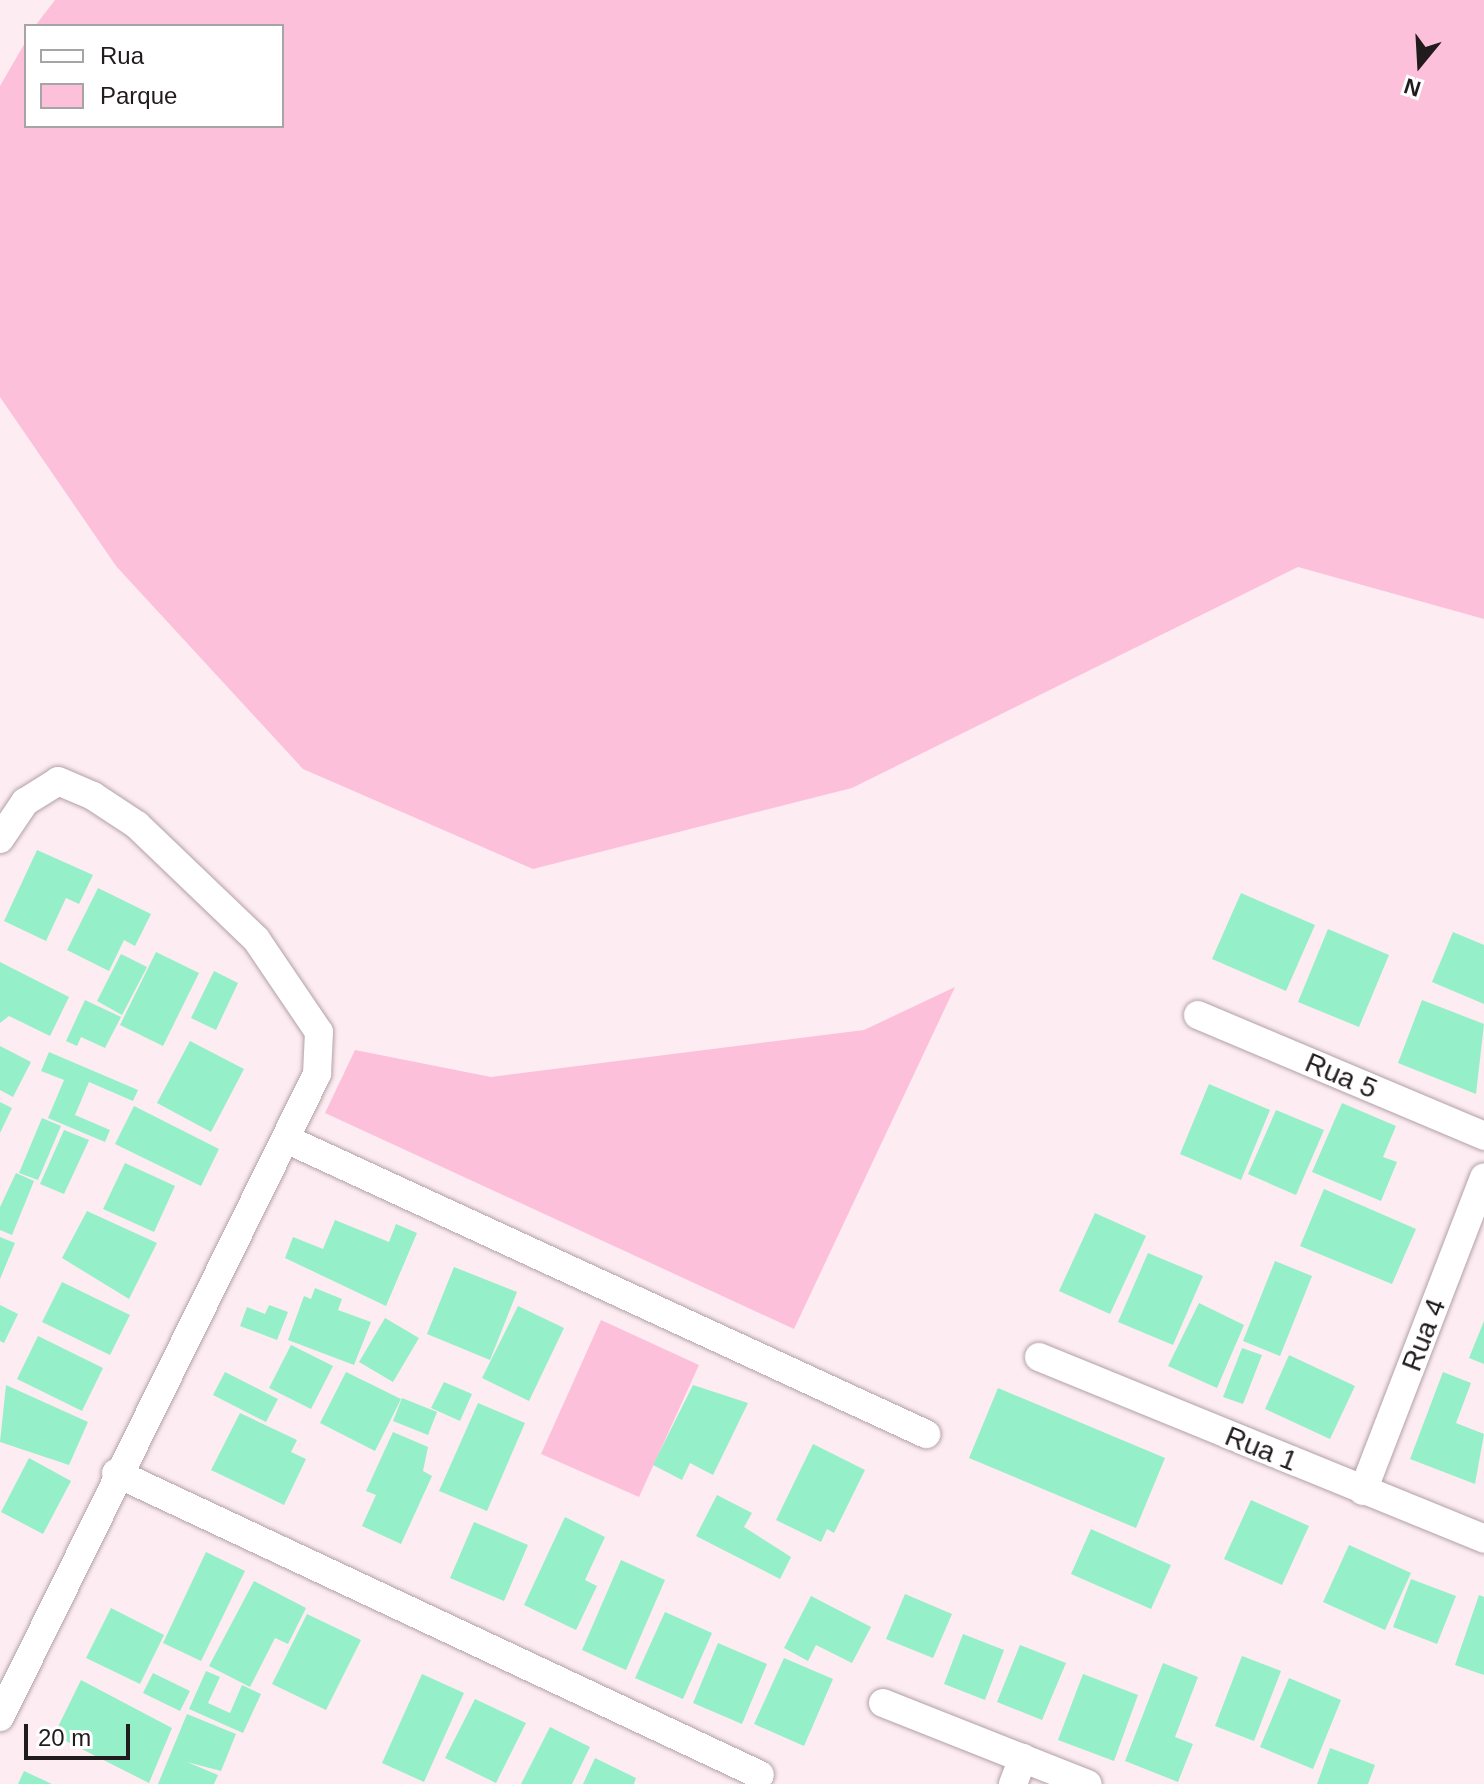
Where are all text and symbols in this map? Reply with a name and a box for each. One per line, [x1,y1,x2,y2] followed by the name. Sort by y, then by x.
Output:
[24,24,284,128] legend
[1380,24,1460,104] north arrow
[100,42,144,69] text: Rua
[1401,73,1424,102] text: N
[100,82,177,109] text: Parque
[1300,1046,1382,1106] street label: Rua 5
[1395,1294,1453,1376] street label: Rua 4
[1220,1419,1302,1479] street label: Rua 1
[28,1708,134,1758] scale bar
[38,1724,91,1751] text: 20 m

